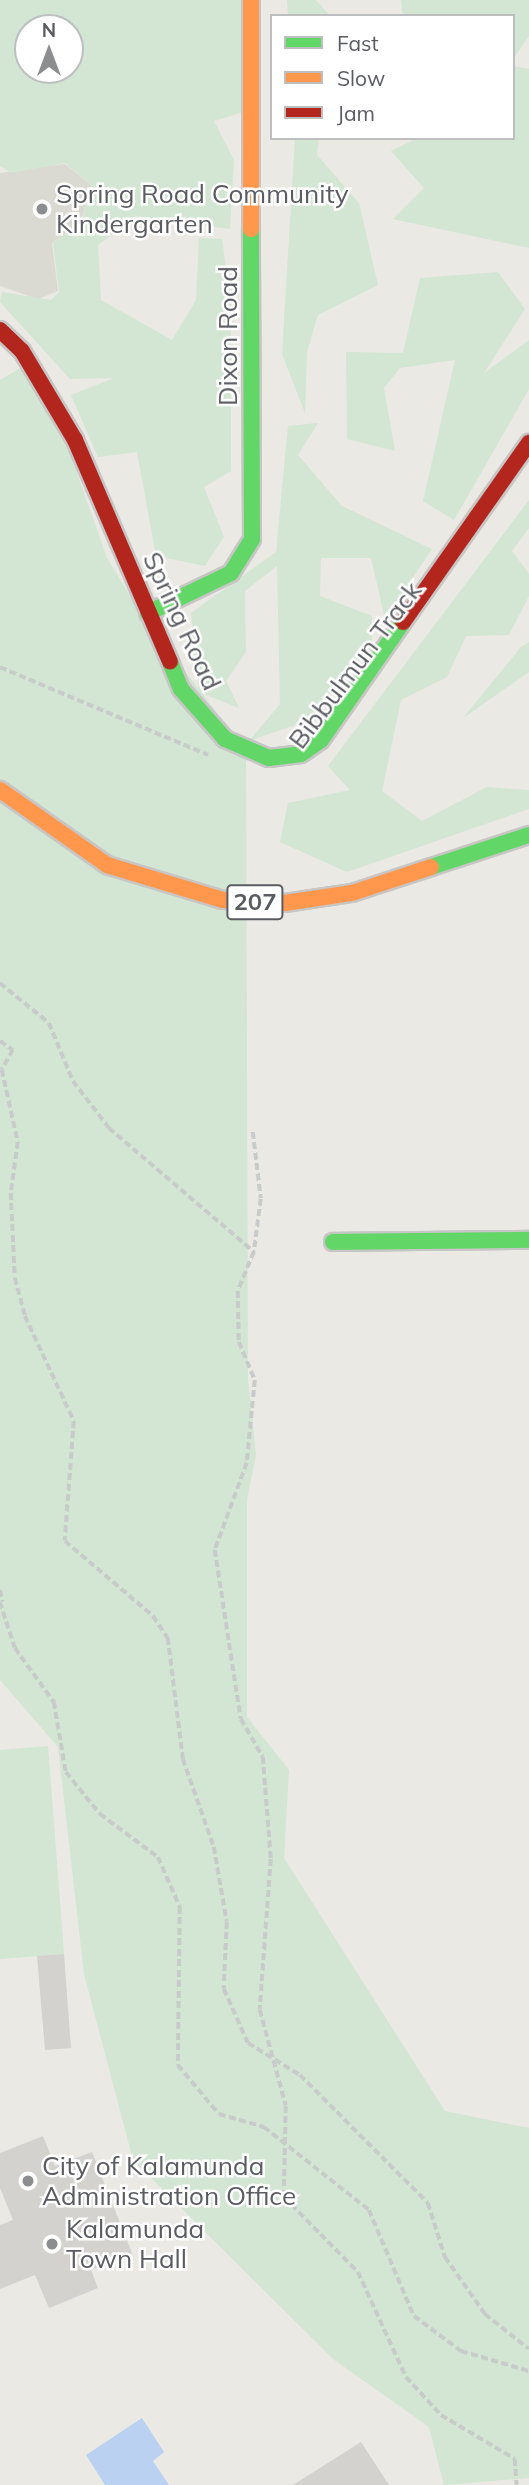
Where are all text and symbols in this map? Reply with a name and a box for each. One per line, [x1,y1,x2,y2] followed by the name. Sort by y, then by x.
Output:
[14,14,84,84] north arrow
[270,14,515,140] legend
[42,18,56,42] text: N
[337,30,379,56] text: Fast
[337,65,385,91] text: Slow
[337,100,375,126] text: Jam
[56,178,349,240] place label: Spring Road Community Kindergarten
[34,201,50,217] marker: Spring Road Community Kindergarten
[212,266,244,406] street label: Dixon Road
[136,547,228,695] street label: Spring Road
[282,575,428,755] street label: Bibbulmun Track
[225,882,285,922] road number: 207
[42,2150,296,2212] place label: City of Kalamunda Administration Office
[20,2173,36,2189] marker: City of Kalamunda Administration Office
[66,2213,204,2274] place label: Kalamunda Town Hall
[44,2236,60,2252] marker: Kalamunda Town Hall

